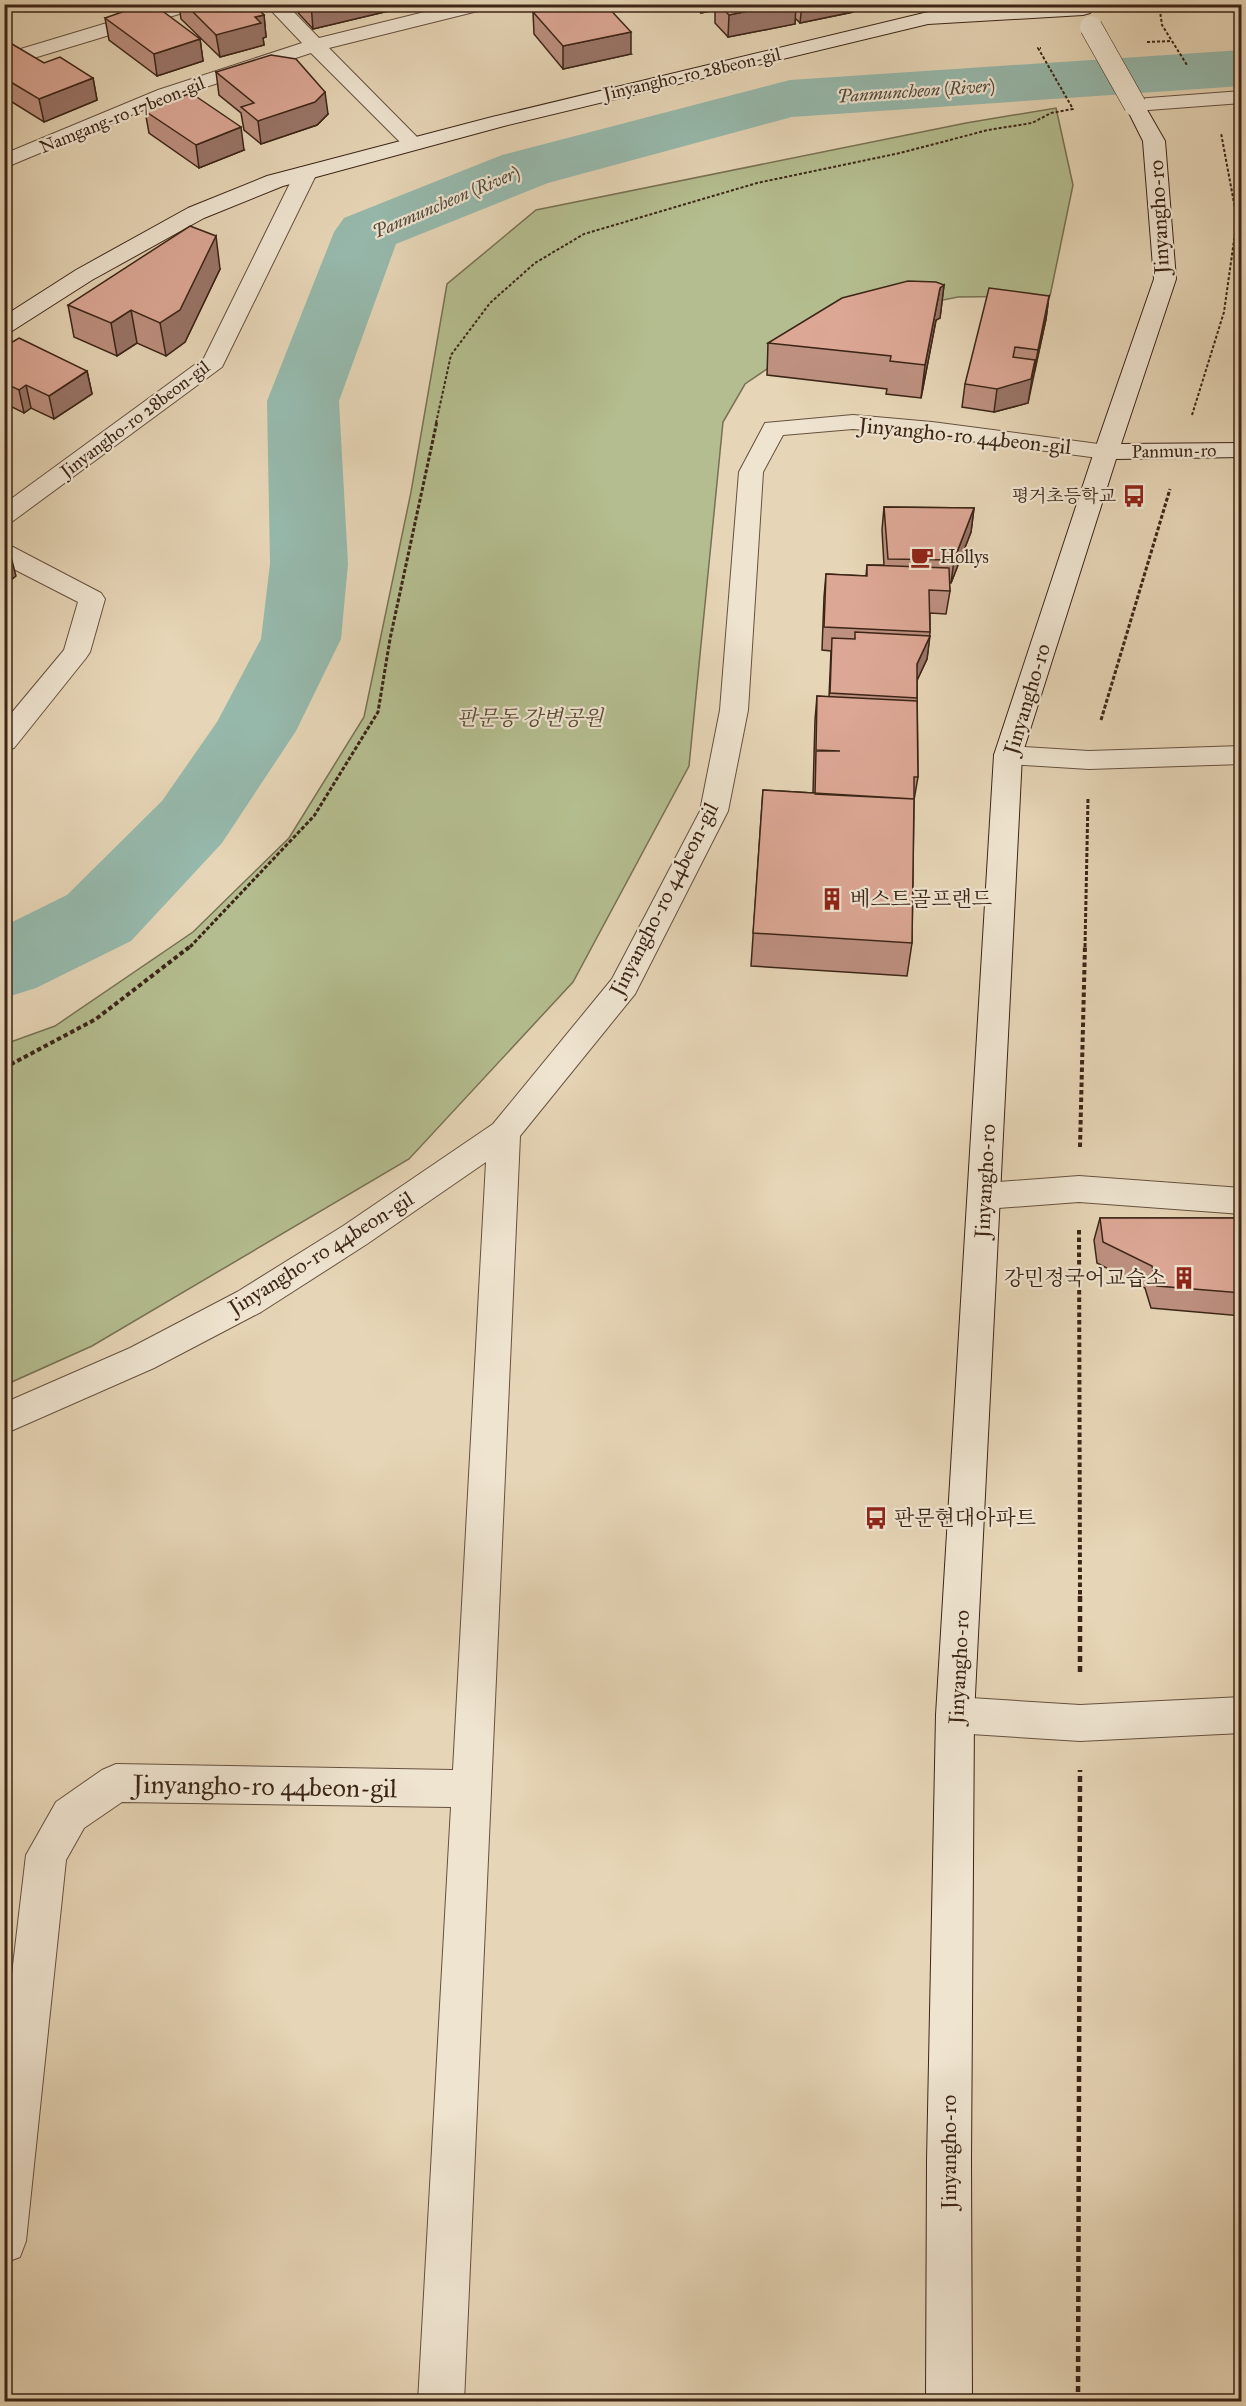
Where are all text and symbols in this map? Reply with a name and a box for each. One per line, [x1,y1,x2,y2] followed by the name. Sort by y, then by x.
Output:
[599,43,783,107] street label: Jinyangho-ro 28beon-gil
[36,72,208,159] street label: Namgang-ro 17beon-gil
[837,75,996,108] water label: Panmuncheon (River)
[1143,159,1175,277] street label: Jinyangho-ro
[369,161,523,244] water label: Panmuncheon (River)
[54,356,215,484] street label: Jinyangho-ro 28beon-gil
[856,412,1073,460] street label: Jinyangho-ro 44beon-gil
[1131,439,1217,463] street label: Panmun-ro
[1121,483,1147,509] bus stop icon: 평거초등학교
[1012,485,1117,507] place label: 평거초등학교
[909,544,935,570] cafe icon: Hollys
[940,546,989,568] place label: Hollys
[997,640,1056,759] street label: Jinyangho-ro
[457,705,605,731] park label: 판문동 강변공원
[603,798,724,1002] street label: Jinyangho-ro 44beon-gil
[819,886,845,912] building icon: 베스트골프랜드
[850,886,992,912] place label: 베스트골프랜드
[969,1123,1001,1241] street label: Jinyangho-ro
[222,1185,419,1322] street label: Jinyangho-ro 44beon-gil
[1004,1265,1166,1291] place label: 강민정국어교습소
[1171,1265,1197,1291] building icon: 강민정국어교습소
[863,1505,889,1531] bus stop icon: 판문현대아파트
[894,1505,1036,1531] place label: 판문현대아파트
[943,1609,975,1727] street label: Jinyangho-ro
[130,1768,397,1804] street label: Jinyangho-ro 44beon-gil
[936,2095,962,2211] street label: Jinyangho-ro

